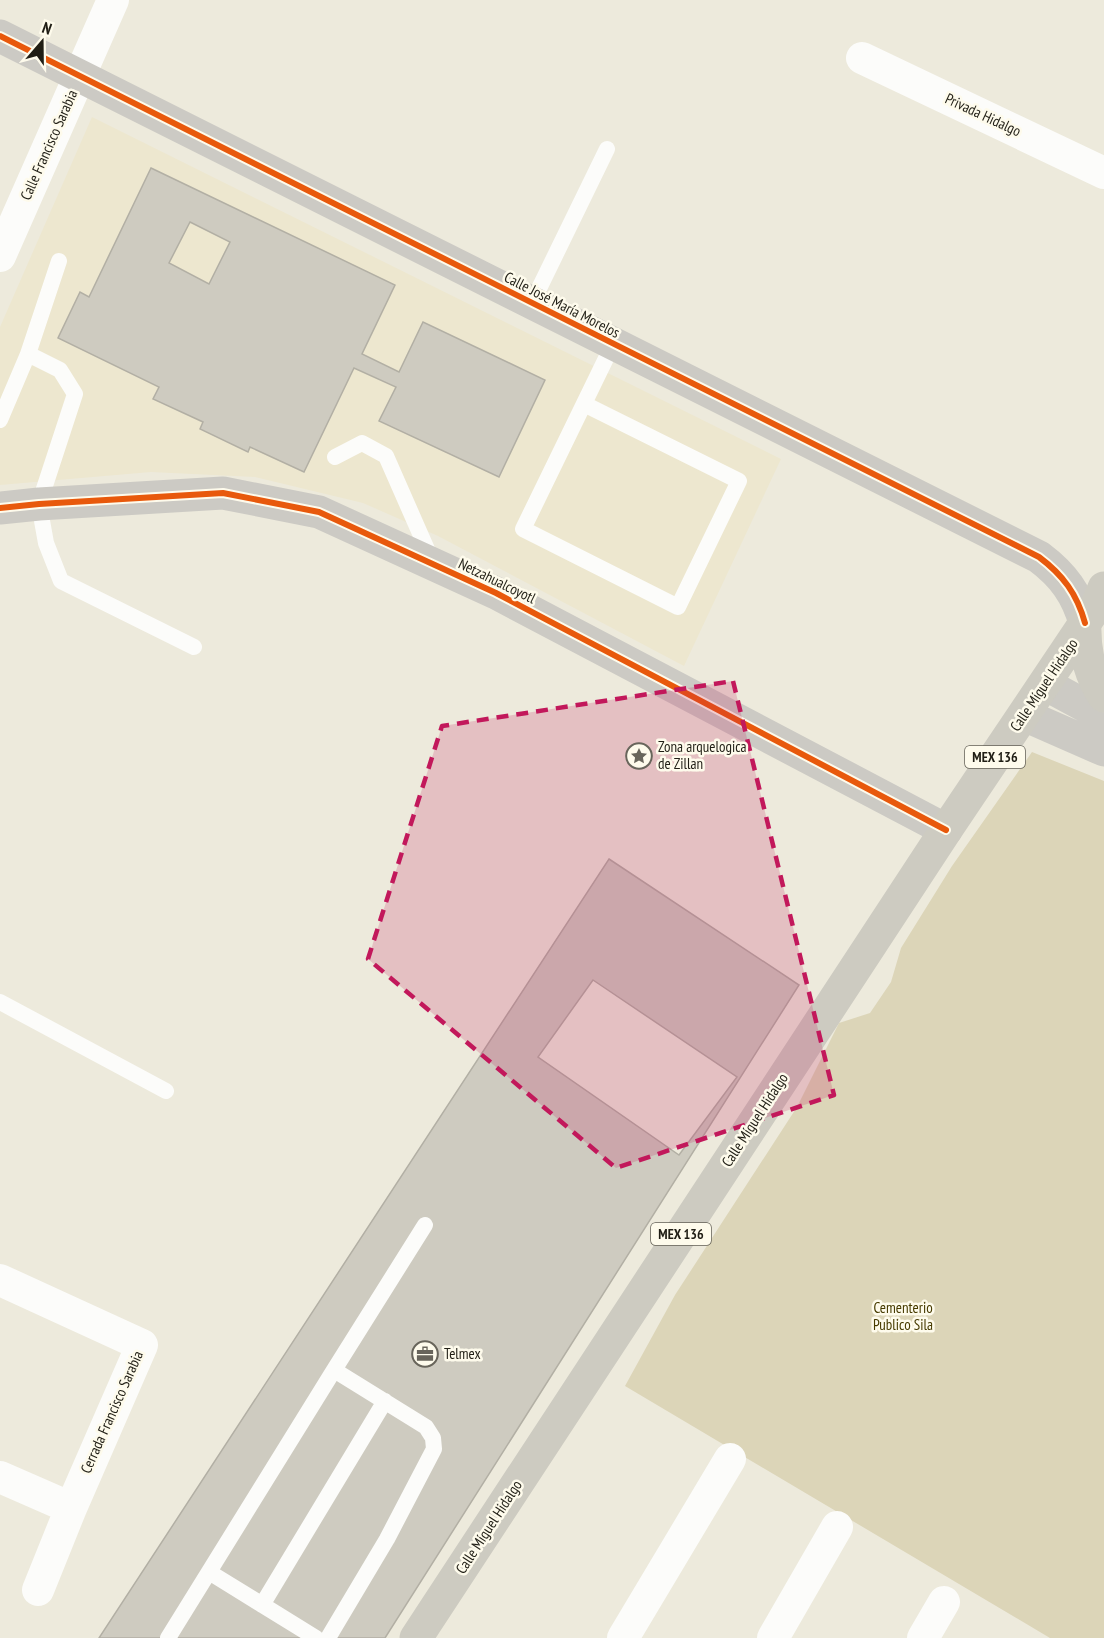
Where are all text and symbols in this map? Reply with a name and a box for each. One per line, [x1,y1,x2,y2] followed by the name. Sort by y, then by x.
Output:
[12,12,72,72] north arrow
[40,17,55,39] text: N
[16,87,81,203] street label: Calle Francisco Sarabia
[942,89,1024,140] street label: Privada Hidalgo
[501,267,623,342] street label: Calle José María Morelos
[456,554,539,608] street label: Netzahualcoyotl
[1006,635,1082,735] street label: Calle Míguel Hidalgo
[658,737,747,773] place label: Zona arquelogica de Zillan
[624,741,654,771] place icon: Zona arquelogica de Zillan
[965,746,1025,768] road number: MEX 136
[717,1069,792,1170] street label: Calle Míguel Hidalgo
[651,1223,711,1245] road number: MEX 136
[873,1298,933,1334] park label: Cementerio Publico Sila
[410,1339,440,1369] office icon: Telmex
[444,1344,481,1363] place label: Telmex
[76,1348,147,1476] street label: Cerrada Francisco Sarabia
[451,1476,526,1577] street label: Calle Míguel Hidalgo

